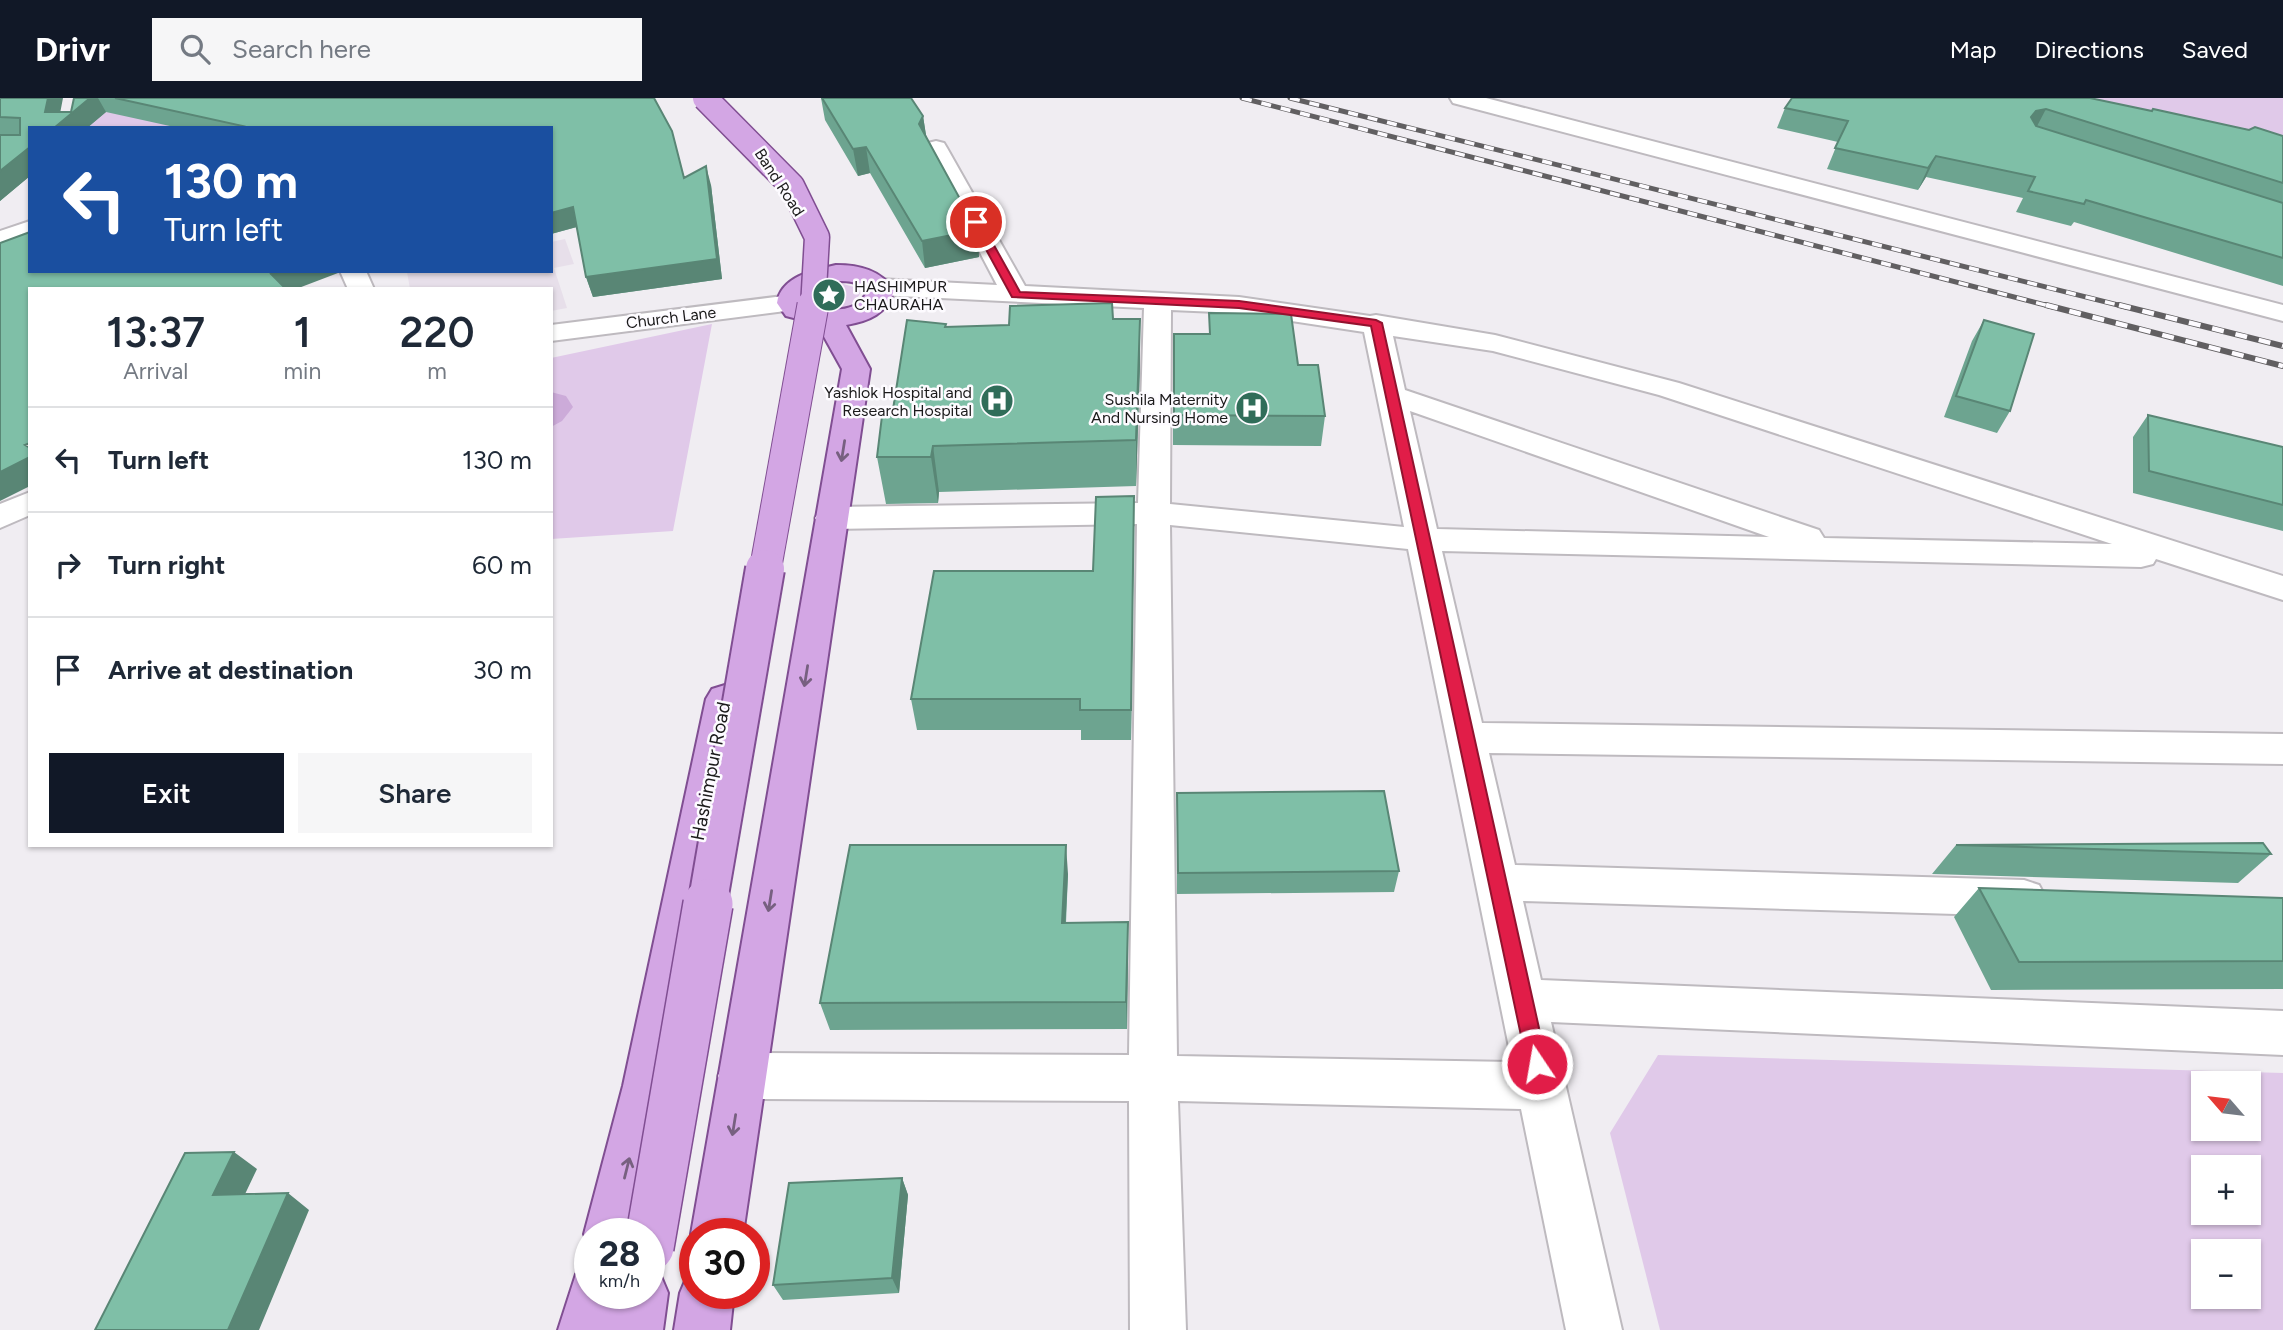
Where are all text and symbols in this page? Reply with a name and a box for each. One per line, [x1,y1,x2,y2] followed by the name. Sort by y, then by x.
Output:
[152,18,642,81] search box
[35,30,110,69] text: Drivr
[176,30,214,68] icon: search
[232,33,371,65] text: Search here
[1950,35,1996,64] text: Map
[2034,35,2144,64] text: Directions
[2182,35,2248,64] text: Saved
[751,145,809,220] street label: Band Road
[164,151,298,210] text: 130 m
[49,154,140,245] icon: left
[946,192,1006,252] pin
[957,203,995,241] icon: arrive
[164,211,283,249] text: Turn left
[810,276,848,314] place icon: HASHIMPUR CHAURAHA
[854,277,947,314] place label: HASHIMPUR CHAURAHA
[625,303,717,332] street label: Church Lane
[106,307,205,358] text: 13:37
[294,307,311,358] text: 1
[400,307,475,358] text: 220
[123,357,188,385] text: Arrival
[283,357,321,385] text: min
[427,357,447,385] text: m
[978,382,1016,420] hospital icon: Yashlok Hospital and Research Hospital
[824,383,972,420] place label: Yashlok Hospital and Research Hospital
[1233,389,1271,427] hospital icon: Sushila Maternity And Nursing Home
[1091,390,1229,427] place label: Sushila Maternity And Nursing Home
[836,439,849,462] one-way arrow
[49,441,87,479] icon: left
[108,444,209,476] text: Turn left
[462,444,532,476] text: 130 m
[49,546,87,584] icon: right
[108,549,225,581] text: Turn right
[472,549,532,581] text: 60 m
[49,651,87,689] icon: arrive
[108,654,353,686] text: Arrive at destination
[473,654,532,686] text: 30 m
[800,664,813,687] one-way arrow
[686,700,735,842] street label: Hashimpur Road
[49,753,284,833] button: Exit
[298,753,532,833] button: Share
[763,889,776,912] one-way arrow
[1500,1027,1574,1101] position arrow
[2191,1071,2261,1141] north arrow
[2191,1071,2261,1309] map controls
[727,1113,740,1136] one-way arrow
[2191,1155,2261,1225] button: +
[621,1157,634,1179] one-way arrow
[679,1218,770,1309] speed limit sign: 30
[599,1233,640,1275] text: 28
[2191,1239,2261,1309] button: −
[599,1270,640,1292] text: km/h

